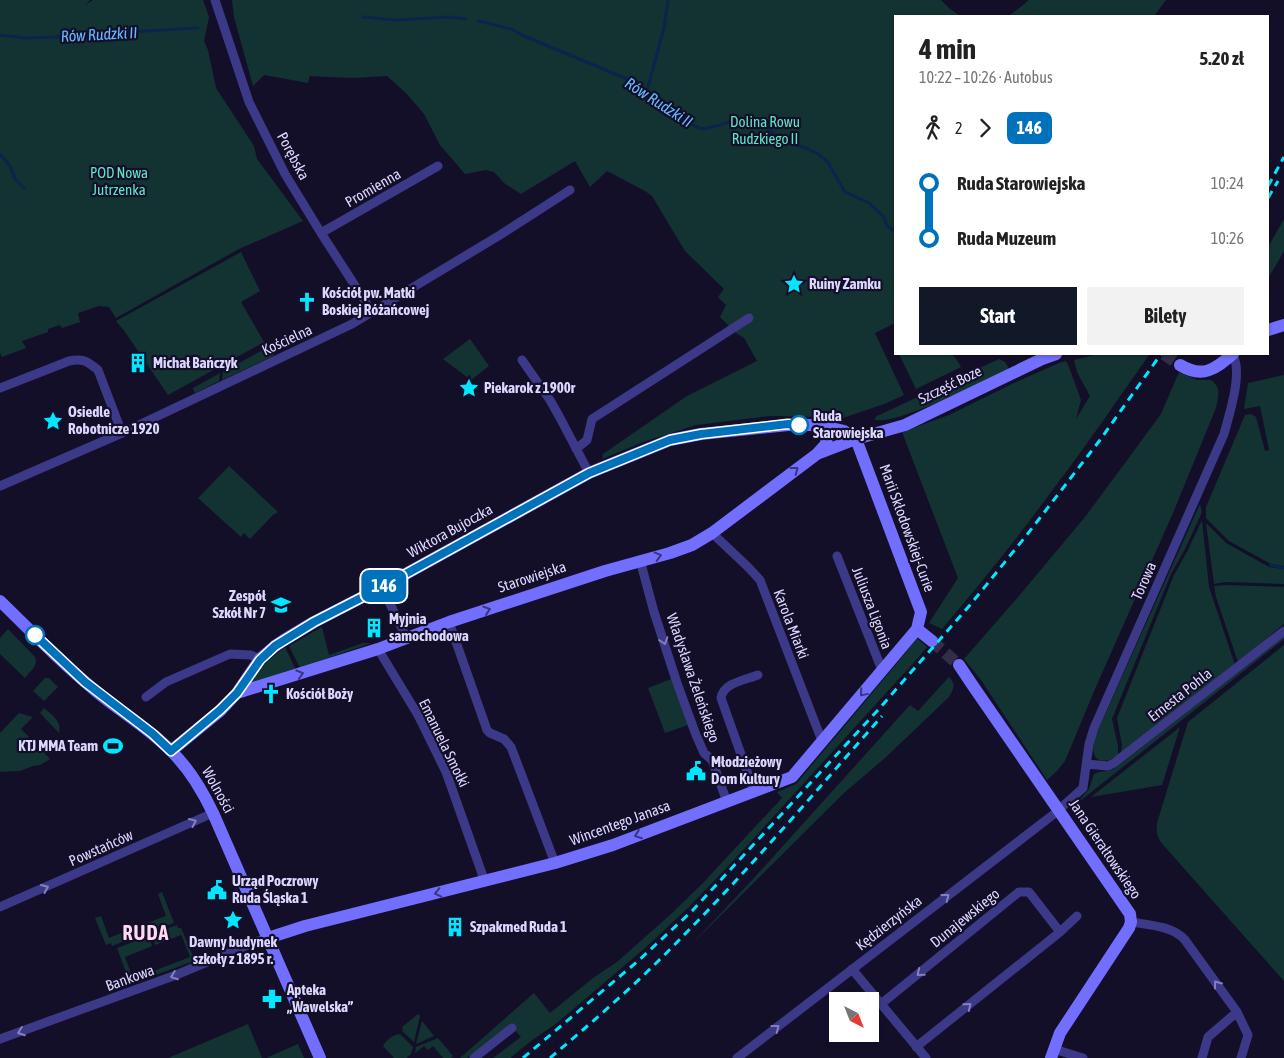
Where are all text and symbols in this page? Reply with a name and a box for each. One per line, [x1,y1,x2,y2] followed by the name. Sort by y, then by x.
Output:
[60,23,138,45] water label: Rów Rudzki II
[919,33,976,65] text: 4 min
[1199,47,1244,69] text: 5.20 zł
[919,68,1053,86] text: 10:22 – 10:26 · Autobus
[622,74,696,130] water label: Rów Rudzki II
[730,113,800,147] park label: Dolina Rowu Rudzkiego II
[919,114,947,142] icon: walk
[971,114,999,142] icon: forward
[1017,117,1042,138] text: 146
[955,119,963,137] text: 2
[274,129,313,182] street label: Porębska
[90,164,148,198] park label: POD Nowa Jutrzenka
[342,165,404,210] street label: Promienna
[957,172,1085,194] text: Ruda Starowiejska
[1211,174,1244,192] text: 10:24
[957,227,1056,249] text: Ruda Muzeum
[1211,229,1244,247] text: 10:26
[783,273,805,295] place icon: Ruiny Zamku
[809,275,881,292] place label: Ruiny Zamku
[322,284,429,318] place label: Kościół pw. Matki Boskiej Różańcowej
[919,287,1077,345] button: Start
[1087,287,1244,345] button: Bilety
[296,291,318,313] church icon: Kościół pw. Matki Boskiej Różańcowej
[259,321,315,359] street label: Kościelna
[127,352,149,374] building icon: Michał Bańczyk
[153,354,238,371] place label: Michał Bańczyk
[915,362,984,407] street label: Szczęść Boze
[458,377,480,399] place icon: Piekarok z 1900r
[484,379,576,396] place label: Piekarok z 1900r
[68,403,160,437] place label: Osiedle Robotnicze 1920
[813,407,883,441] place label: Ruda Starowiejska
[42,410,64,432] place icon: Osiedle Robotnicze 1920
[789,415,809,435] marker: Ruda Starowiejska
[876,462,939,594] street label: Marii Skłodowskiej-Curie
[789,467,799,476] one-way arrow
[404,500,495,561] street label: Wiktora Bujoczka
[654,551,662,561] one-way arrow
[496,558,568,595] street label: Starowiejska
[1128,559,1159,602] street label: Torowa
[849,564,896,651] street label: Juliusza Ligonia
[355,570,413,602] line badge: 146
[371,575,397,596] text: 146
[213,587,267,621] place label: Zespół Szkół Nr 7
[770,587,812,661] street label: Karola Miarki
[270,594,292,616] school or university icon: Zespół Szkół Nr 7
[482,605,490,615] one-way arrow
[389,610,469,644] place label: Myjnia samochodowa
[663,611,724,745] street label: Władysława Żeleńskiego
[363,617,385,639] building icon: Myjnia samochodowa
[25,625,45,645] unlabelled marker
[658,636,668,644] one-way arrow
[1145,664,1215,725] street label: Ernesta Pohla
[296,670,304,680] one-way arrow
[260,683,282,705] church icon: Kościół Boży
[286,685,354,702] place label: Kościół Boży
[860,687,869,696] one-way arrow
[416,696,473,790] street label: Emanuela Smołki
[102,735,124,757] sports icon: KTJ MMA Team
[18,737,98,754] place label: KTJ MMA Team
[711,753,783,787] place label: Młodzieżowy Dom Kultury
[685,760,707,782] public building icon: Młodzieżowy Dom Kultury
[199,764,238,816] street label: Wolności
[567,796,672,849] street label: Wincentego Janasa
[1066,796,1145,902] street label: Jana Gierałtowskiego
[188,818,197,829] one-way arrow
[66,826,136,869] street label: Powstańców
[634,829,643,839] one-way arrow
[232,872,319,906] place label: Urząd Poczrowy Ruda Śląska 1
[206,879,228,901] public building icon: Urząd Poczrowy Ruda Śląska 1
[40,883,49,894] one-way arrow
[927,885,1003,951] street label: Dunajewskiego
[433,887,442,897] one-way arrow
[852,892,925,954] street label: Kędzierzyńska
[940,894,949,902] one-way arrow
[222,909,244,931] place icon: Dawny budynek szkoły z 1895 r.
[444,916,466,938] building icon: Szpakmed Ruda 1
[470,918,567,935] place label: Szpakmed Ruda 1
[123,921,169,944] district label: RUDA
[189,933,277,967] place label: Dawny budynek szkoły z 1895 r.
[103,961,156,994] street label: Bankowa
[916,967,925,976] one-way arrow
[170,970,179,980] one-way arrow
[1214,980,1223,990] one-way arrow
[286,981,354,1015] place label: Apteka „Wawelska”
[261,988,283,1010] pharmacy icon: Apteka „Wawelska”
[829,992,879,1042] north arrow
[829,992,879,1042] map controls
[962,1003,971,1011] one-way arrow
[770,1024,779,1033] one-way arrow
[18,1026,26,1036] one-way arrow

